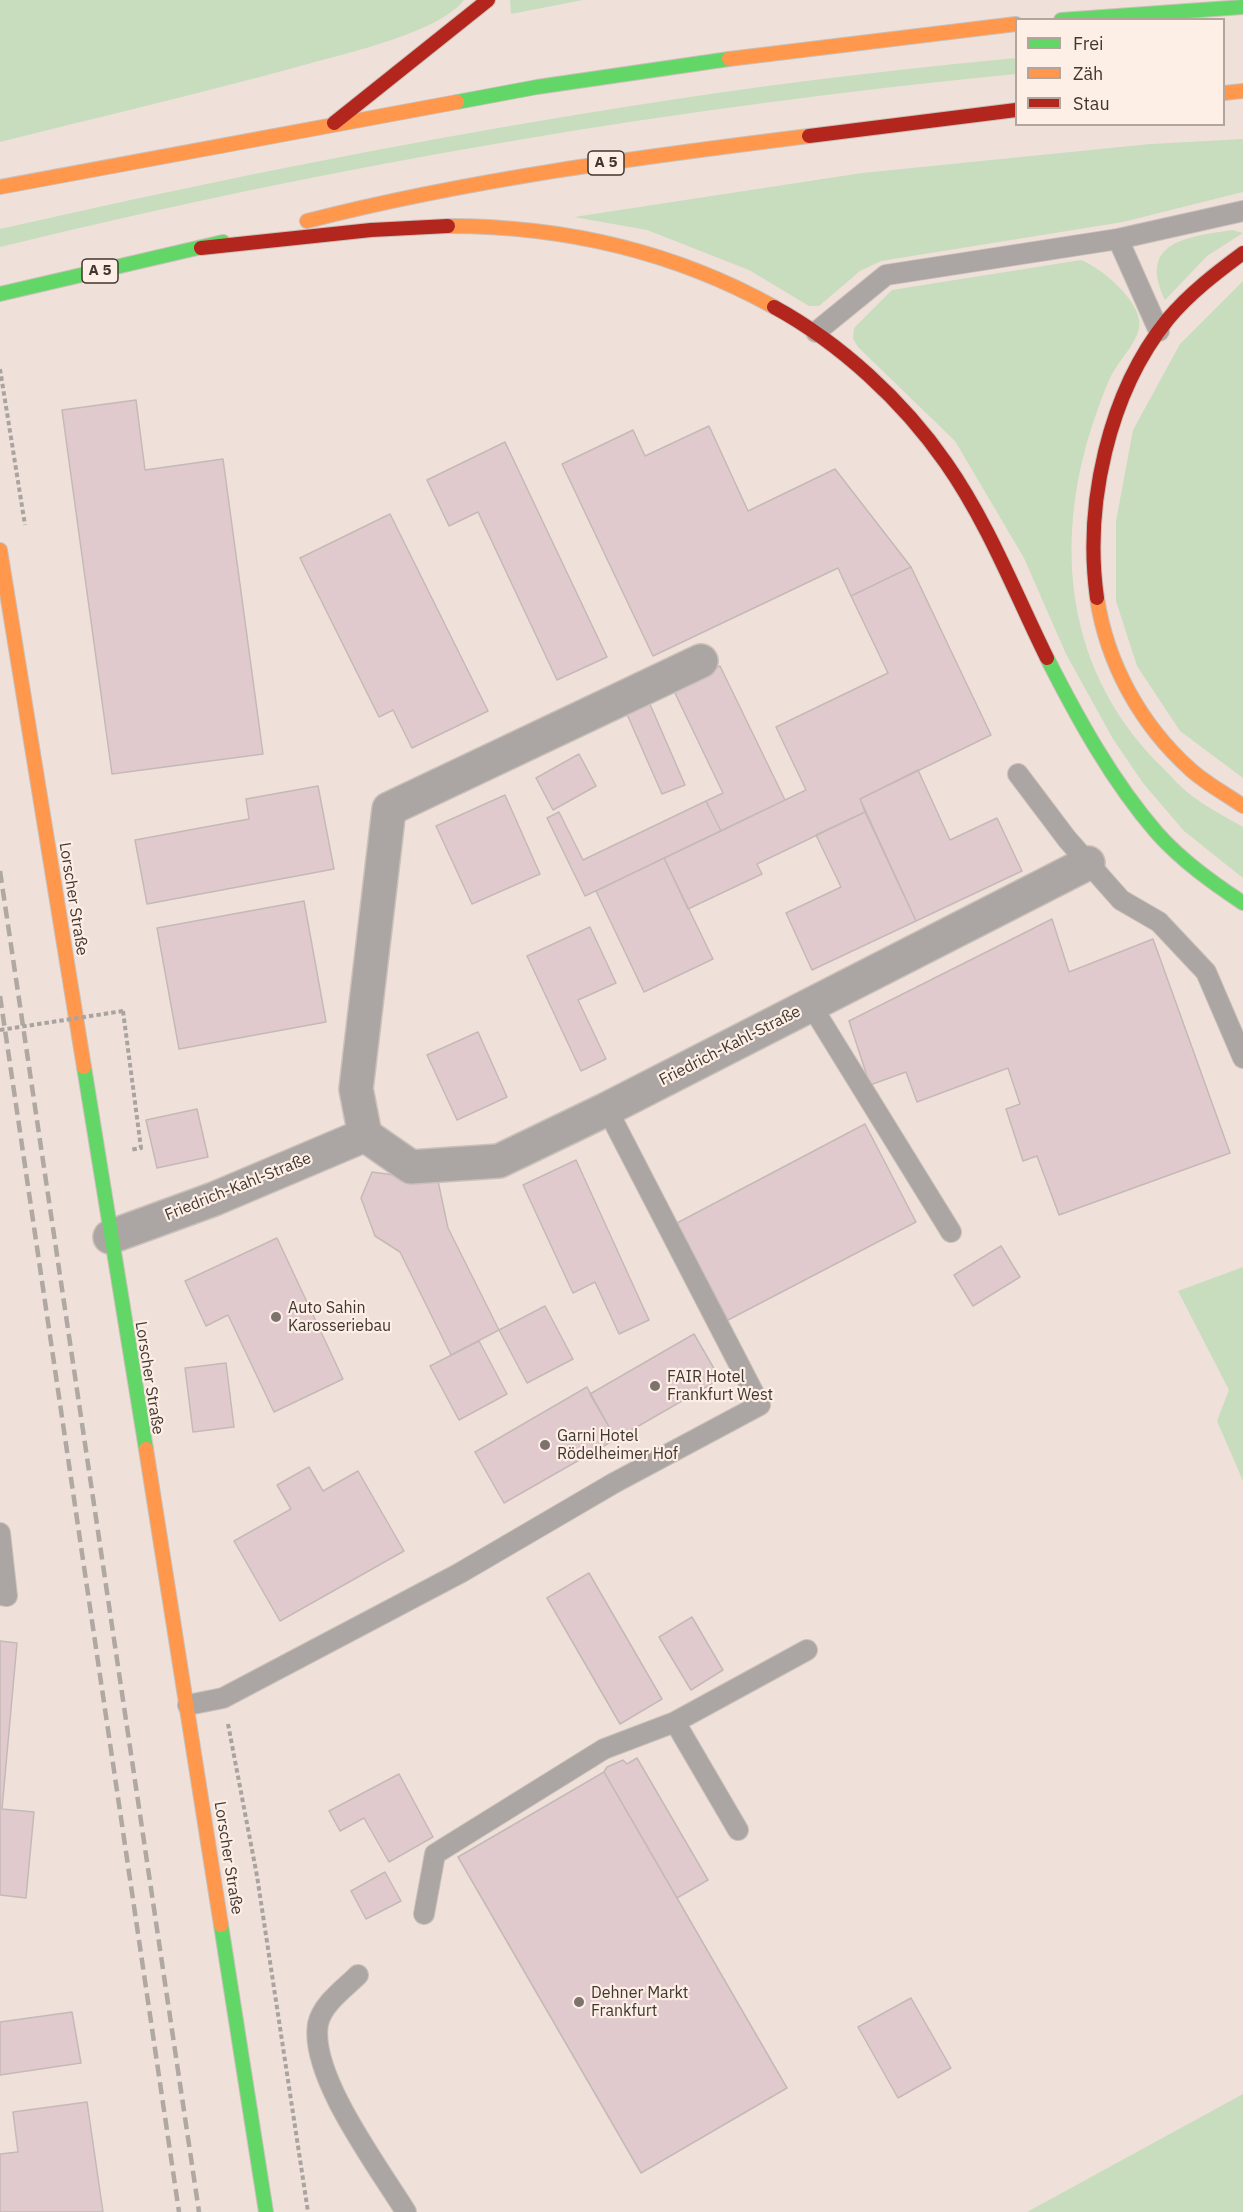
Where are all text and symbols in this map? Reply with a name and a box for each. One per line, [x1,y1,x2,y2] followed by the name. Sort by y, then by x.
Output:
[1015,18,1225,126] legend
[1073,32,1104,55] text: Frei
[1073,62,1103,85] text: Zäh
[1073,92,1110,115] text: Stau
[588,151,624,175] road number: A 5
[82,259,118,283] road number: A 5
[55,841,91,957] street label: Lorscher Straße
[656,1002,804,1090] street label: Friedrich-Kahl-Straße
[162,1149,314,1225] street label: Friedrich-Kahl-Straße
[288,1298,391,1336] place label: Auto Sahin Karosseriebau
[269,1310,283,1324] marker: Auto Sahin Karosseriebau
[131,1320,167,1436] street label: Lorscher Straße
[667,1367,773,1405] place label: FAIR Hotel Frankfurt West
[648,1379,662,1393] marker: FAIR Hotel Frankfurt West
[557,1426,678,1464] place label: Garni Hotel Rödelheimer Hof
[538,1438,552,1452] marker: Garni Hotel Rödelheimer Hof
[210,1800,246,1916] street label: Lorscher Straße
[591,1983,688,2021] place label: Dehner Markt Frankfurt
[572,1995,586,2009] marker: Dehner Markt Frankfurt

